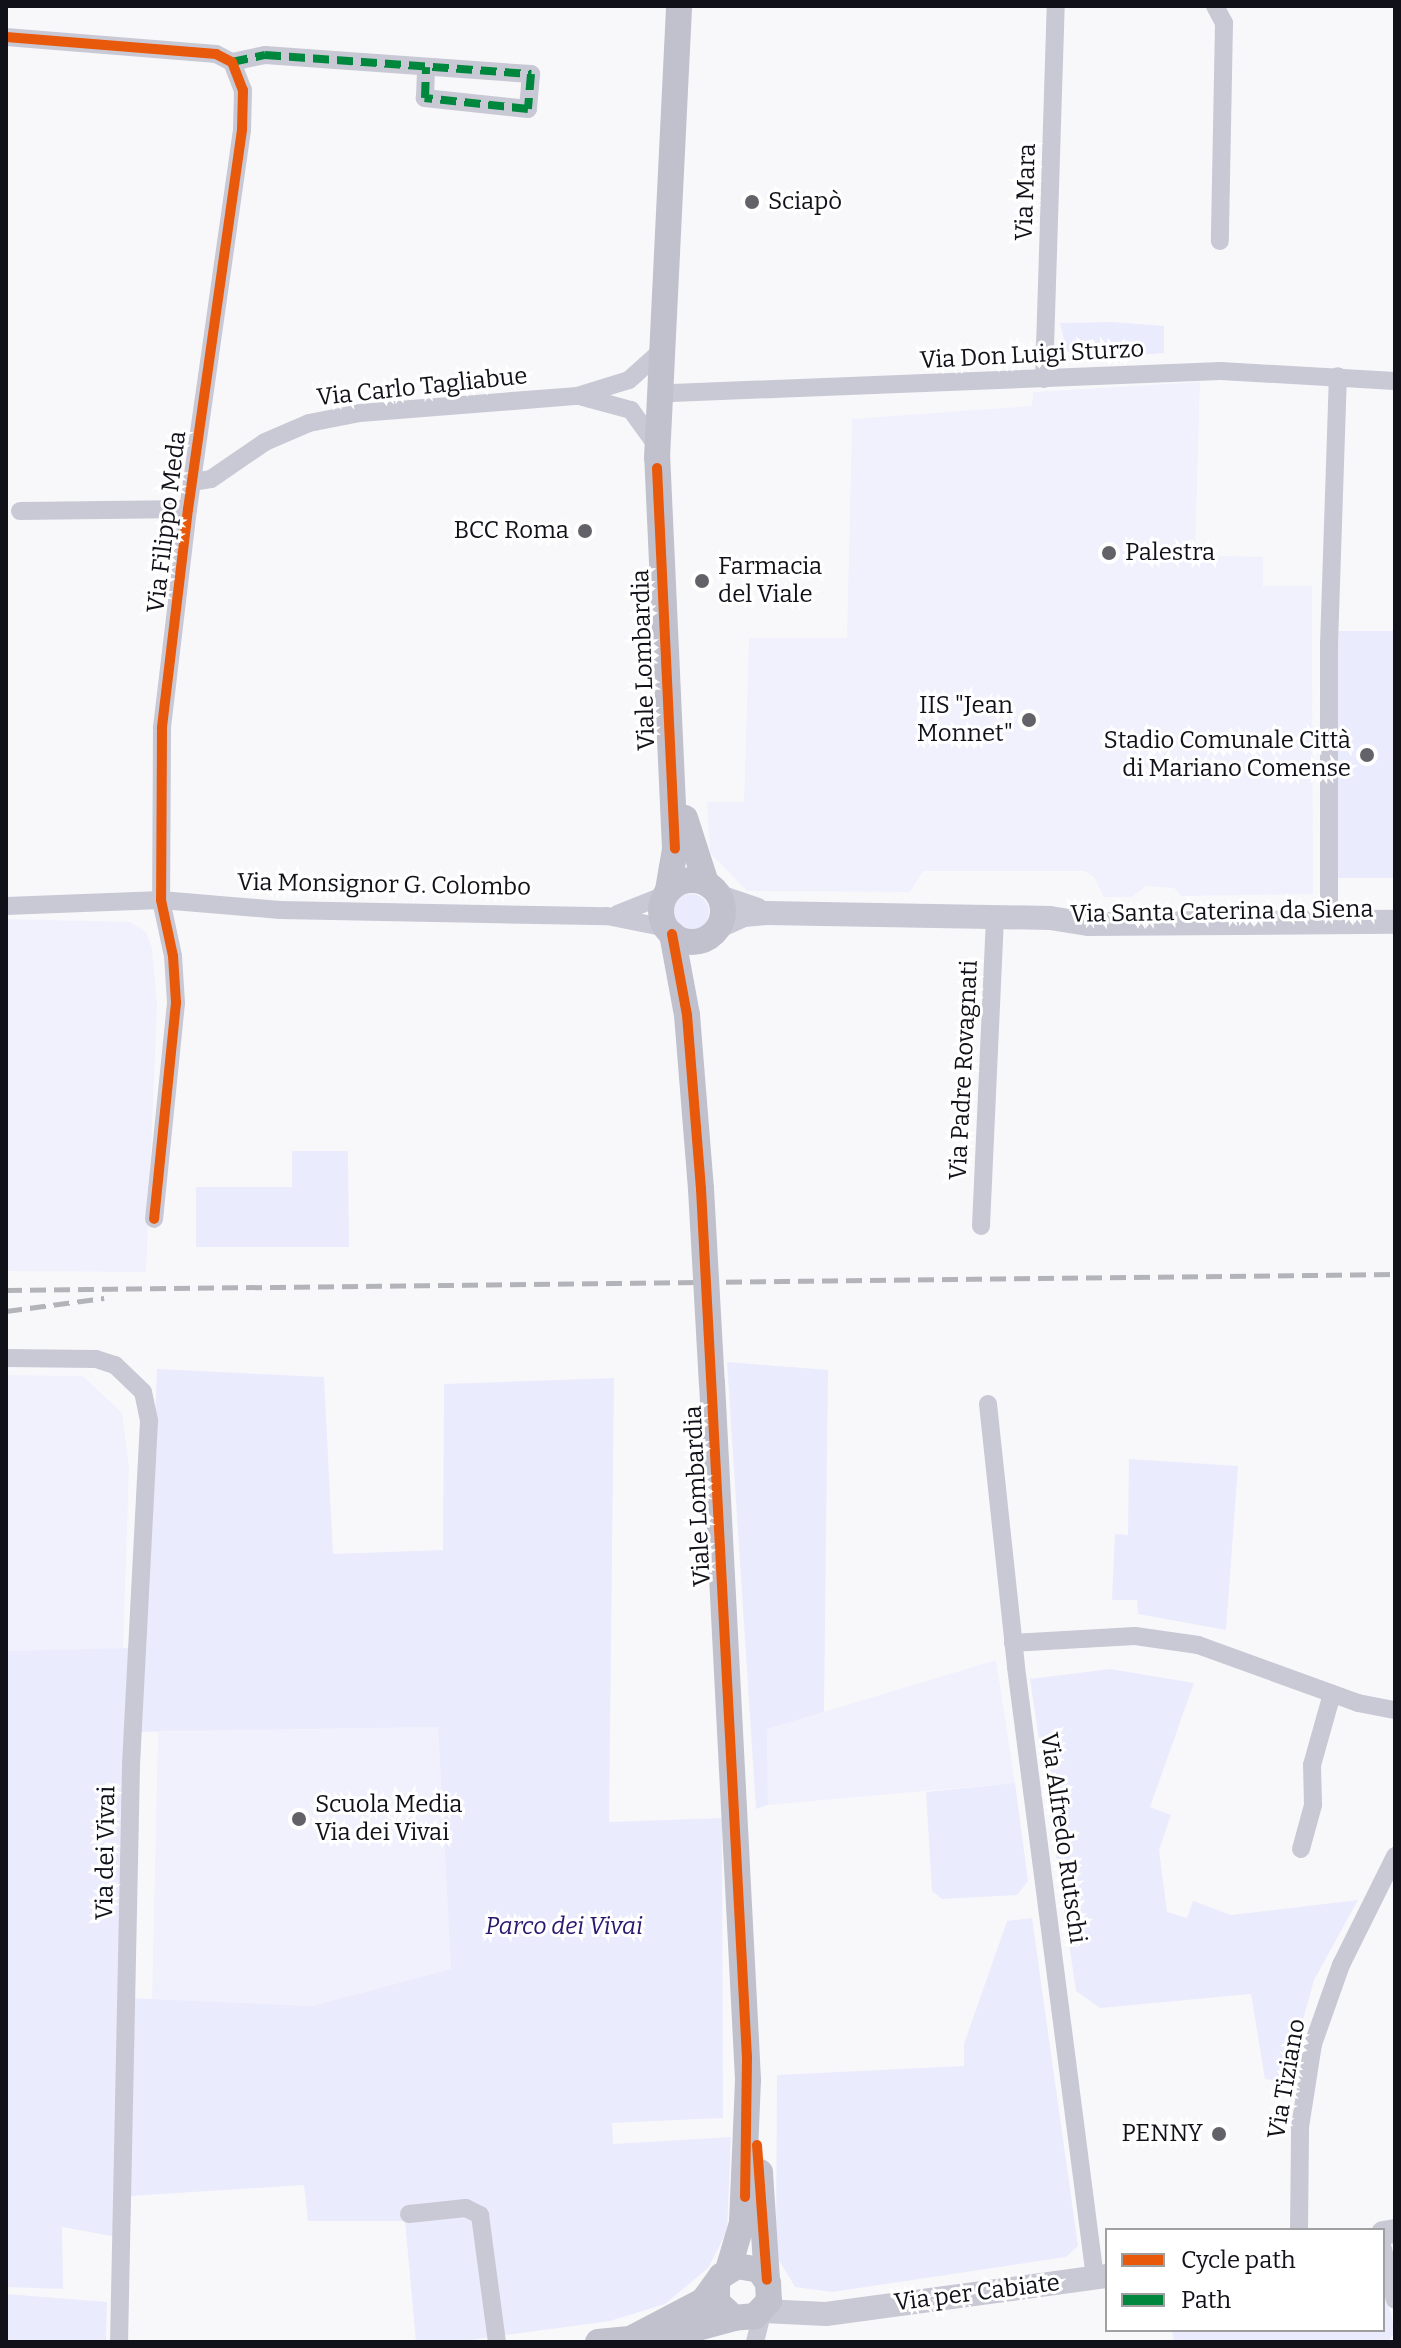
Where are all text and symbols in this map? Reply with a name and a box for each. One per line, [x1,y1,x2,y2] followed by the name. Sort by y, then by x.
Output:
[1010,143,1042,241] street label: Via Mara
[768,188,842,216] place label: Sciapò
[743,193,761,211] marker: Sciapò
[919,335,1145,375] street label: Via Don Luigi Sturzo
[315,362,529,412] street label: Via Carlo Tagliabue
[142,429,192,615] street label: Via Filippo Meda
[454,517,569,545] place label: BCC Roma
[576,522,594,540] marker: BCC Roma
[1125,539,1215,567] place label: Palestra
[1100,544,1118,562] marker: Palestra
[718,553,822,609] place label: Farmacia del Viale
[626,569,662,751] street label: Viale Lombardia
[693,572,711,590] marker: Farmacia del Viale
[917,692,1013,748] place label: IIS "Jean Monnet"
[1020,711,1038,729] marker: IIS "Jean Monnet"
[1104,727,1351,783] place label: Stadio Comunale Città di Mariano Comense
[1358,746,1376,764] marker: Stadio Comunale Città di Mariano Comense
[237,868,531,902] street label: Via Monsignor G. Colombo
[1070,895,1374,929] street label: Via Santa Caterina da Siena
[944,959,984,1181] street label: Via Padre Rovagnati
[679,1405,717,1587] street label: Viale Lombardia
[1034,1731,1092,1945] street label: Via Alfredo Rutschi
[90,1786,122,1920] street label: Via dei Vivai
[315,1791,462,1847] place label: Scuola Media Via dei Vivai
[290,1810,308,1828] marker: Scuola Media Via dei Vivai
[485,1913,643,1941] park label: Parco dei Vivai
[1262,2017,1312,2141] street label: Via Tiziano
[1122,2120,1203,2148] place label: PENNY
[1210,2125,1228,2143] marker: PENNY
[1105,2228,1385,2332] legend
[1181,2246,1296,2274] text: Cycle path
[893,2269,1061,2317] street label: Via per Cabiate
[1181,2286,1231,2314] text: Path

